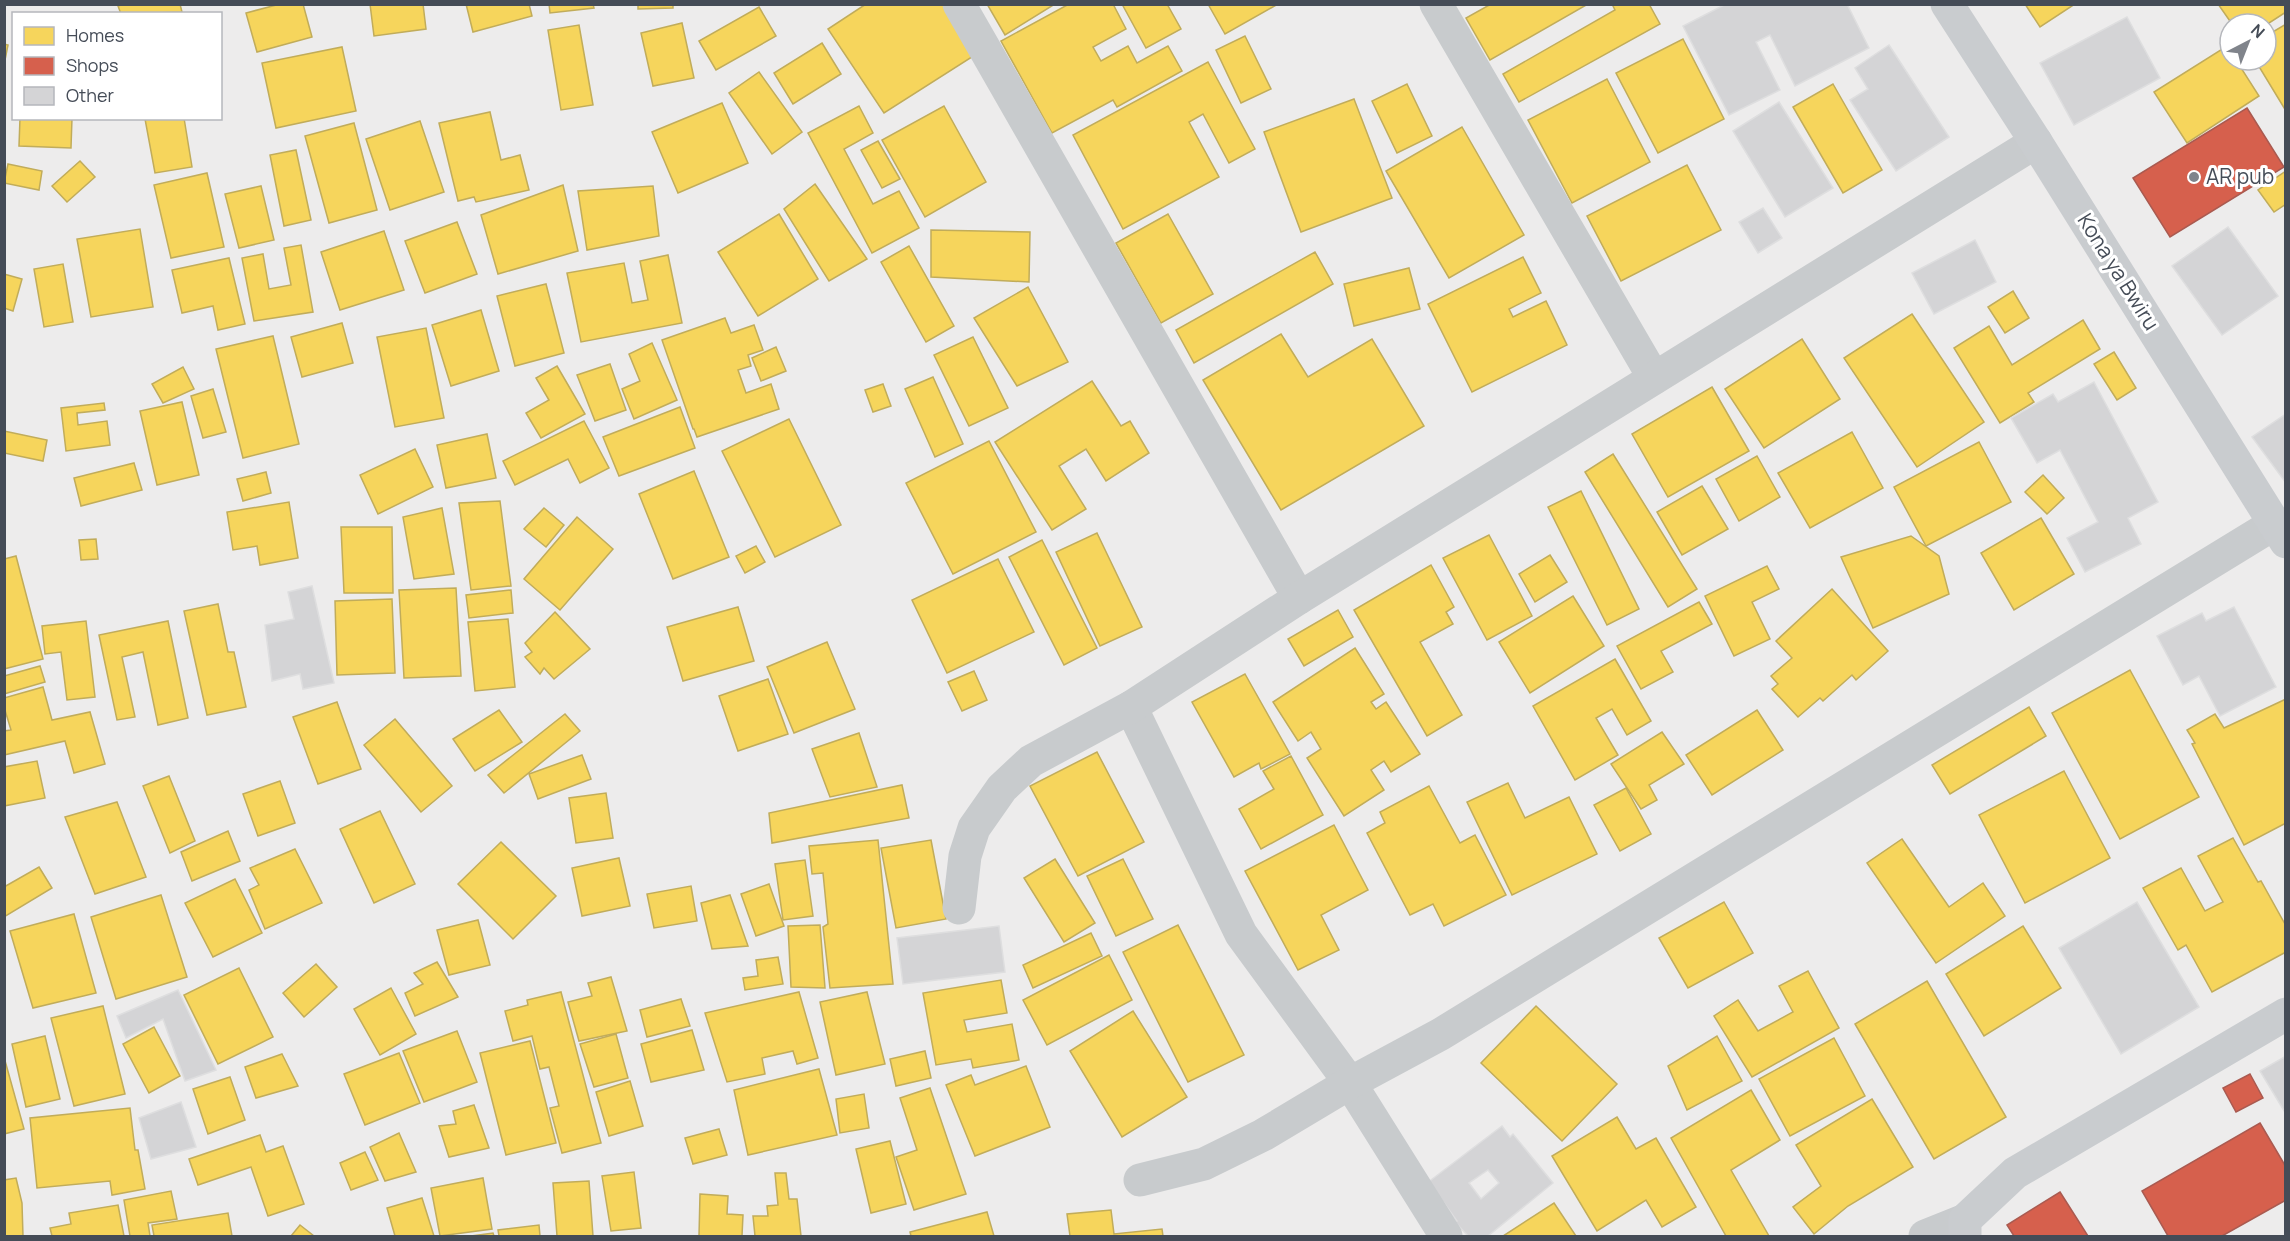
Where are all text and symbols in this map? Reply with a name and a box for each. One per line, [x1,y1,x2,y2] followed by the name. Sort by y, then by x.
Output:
[12,12,222,120] legend
[2218,12,2278,72] north arrow
[2246,19,2270,43] text: N
[66,23,124,47] text: Homes
[66,53,118,77] text: Shops
[66,83,114,107] text: Other
[2206,162,2274,190] place label: AR pub
[2187,170,2201,184] marker: AR pub
[2072,208,2166,335] street label: Kona ya Bwiru

